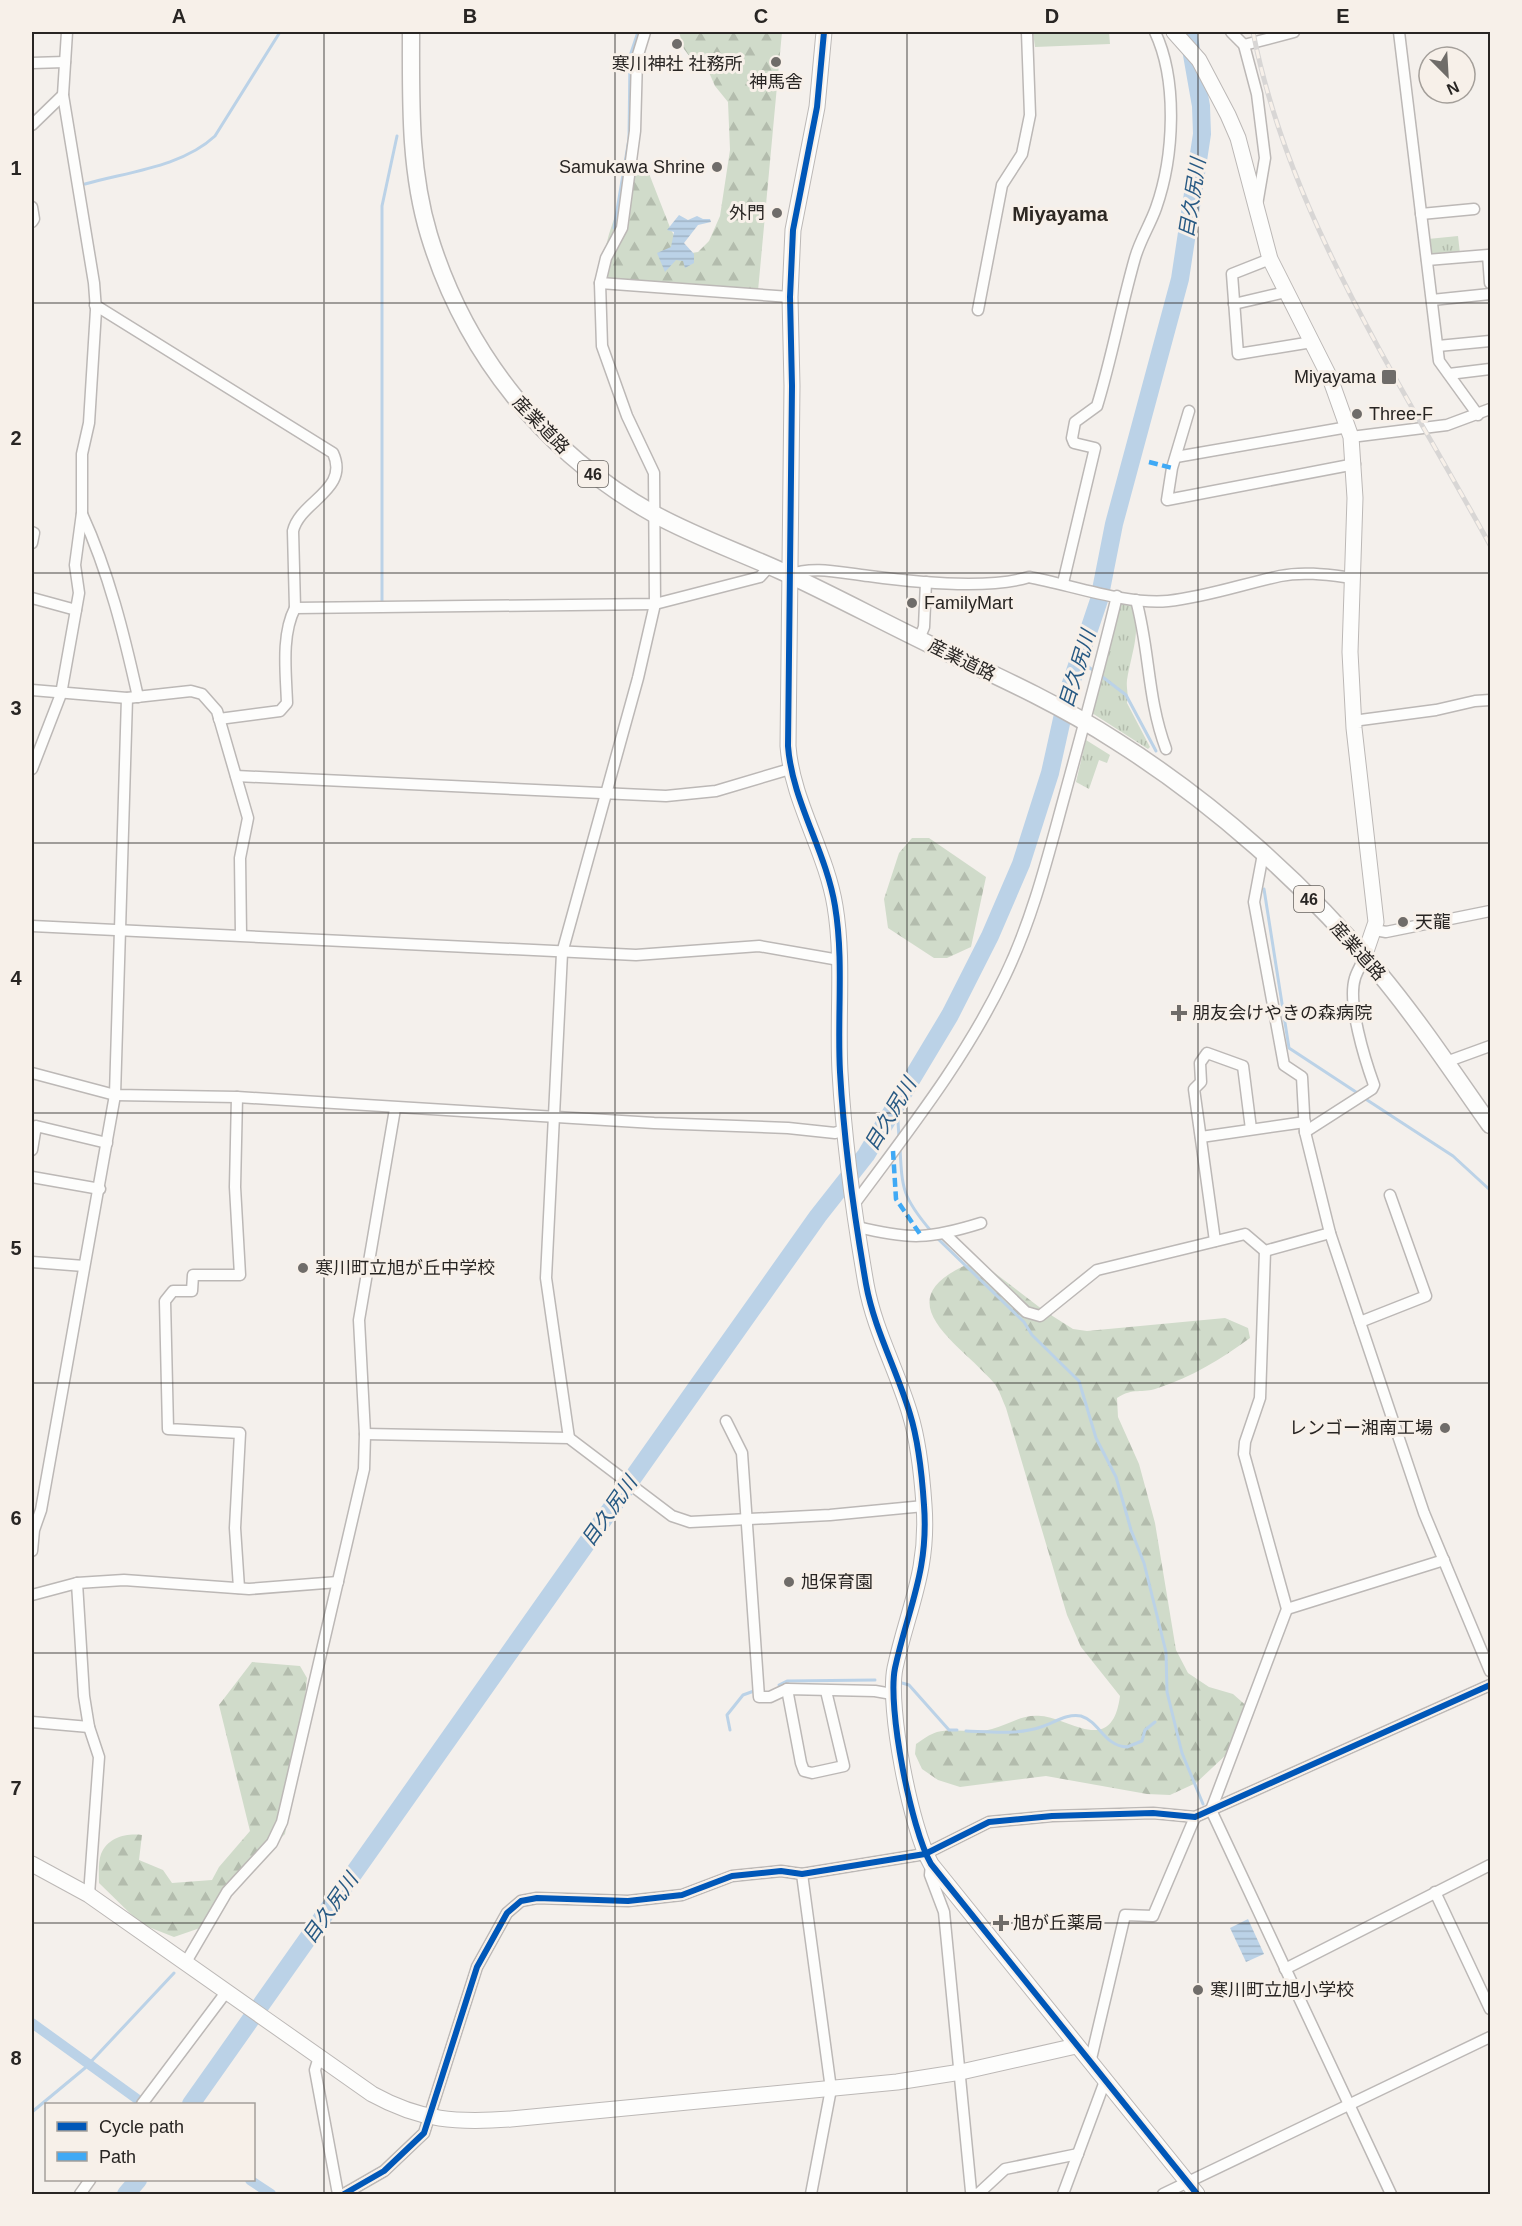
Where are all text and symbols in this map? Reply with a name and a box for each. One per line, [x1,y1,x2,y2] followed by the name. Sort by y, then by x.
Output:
[172,5,186,27] text: A
[463,5,477,27] text: B
[754,5,768,27] text: C
[1045,5,1059,27] text: D
[1336,5,1350,27] text: E
[670,37,684,51] marker: 寒川神社 社務所
[1417,45,1477,105] north arrow
[611,54,743,74] place label: 寒川神社 社務所
[769,55,783,69] marker: 神馬舎
[749,72,803,92] place label: 神馬舎
[1444,78,1462,98] text: N
[1175,155,1209,239] water label: 目久尻川
[10,157,22,179] text: 1
[559,157,705,177] place label: Samukawa Shrine
[710,160,724,174] marker: Samukawa Shrine
[729,203,765,223] place label: 外門
[1012,203,1109,225] district label: Miyayama
[770,206,784,220] marker: 外門
[1294,367,1377,387] place label: Miyayama
[1380,368,1398,386] marker: Miyayama
[509,392,573,458] street label: 産業道路
[1369,404,1433,424] place label: Three-F
[1350,407,1364,421] marker: Three-F
[10,427,22,449] text: 2
[578,461,608,487] road number: 46
[924,593,1013,613] place label: FamilyMart
[905,596,919,610] marker: FamilyMart
[1055,626,1100,710] water label: 目久尻川
[925,635,999,685] street label: 産業道路
[10,697,22,719] text: 3
[1294,886,1324,912] road number: 46
[1415,912,1451,932] place label: 天龍
[1396,915,1410,929] marker: 天龍
[1326,918,1390,984] street label: 産業道路
[10,967,22,989] text: 4
[1192,1003,1372,1023] place label: 朋友会けやきの森病院
[1170,1004,1188,1022] marker: 朋友会けやきの森病院
[860,1072,921,1154] water label: 目久尻川
[10,1237,22,1259] text: 5
[315,1258,495,1278] place label: 寒川町立旭が丘中学校
[296,1261,310,1275] marker: 寒川町立旭が丘中学校
[1289,1418,1433,1438] place label: レンゴー湘南工場
[1438,1421,1452,1435] marker: レンゴー湘南工場
[577,1470,642,1550] water label: 目久尻川
[10,1507,22,1529] text: 6
[801,1572,873,1592] place label: 旭保育園
[782,1575,796,1589] marker: 旭保育園
[10,1777,22,1799] text: 7
[298,1867,363,1947] water label: 目久尻川
[1013,1913,1103,1933] place label: 旭が丘薬局
[994,1916,1008,1930] marker: 旭が丘薬局
[1210,1980,1354,2000] place label: 寒川町立旭小学校
[1191,1983,1205,1997] marker: 寒川町立旭小学校
[10,2047,22,2069] text: 8
[45,2103,255,2181] legend
[99,2117,184,2137] text: Cycle path
[99,2147,136,2167] text: Path

